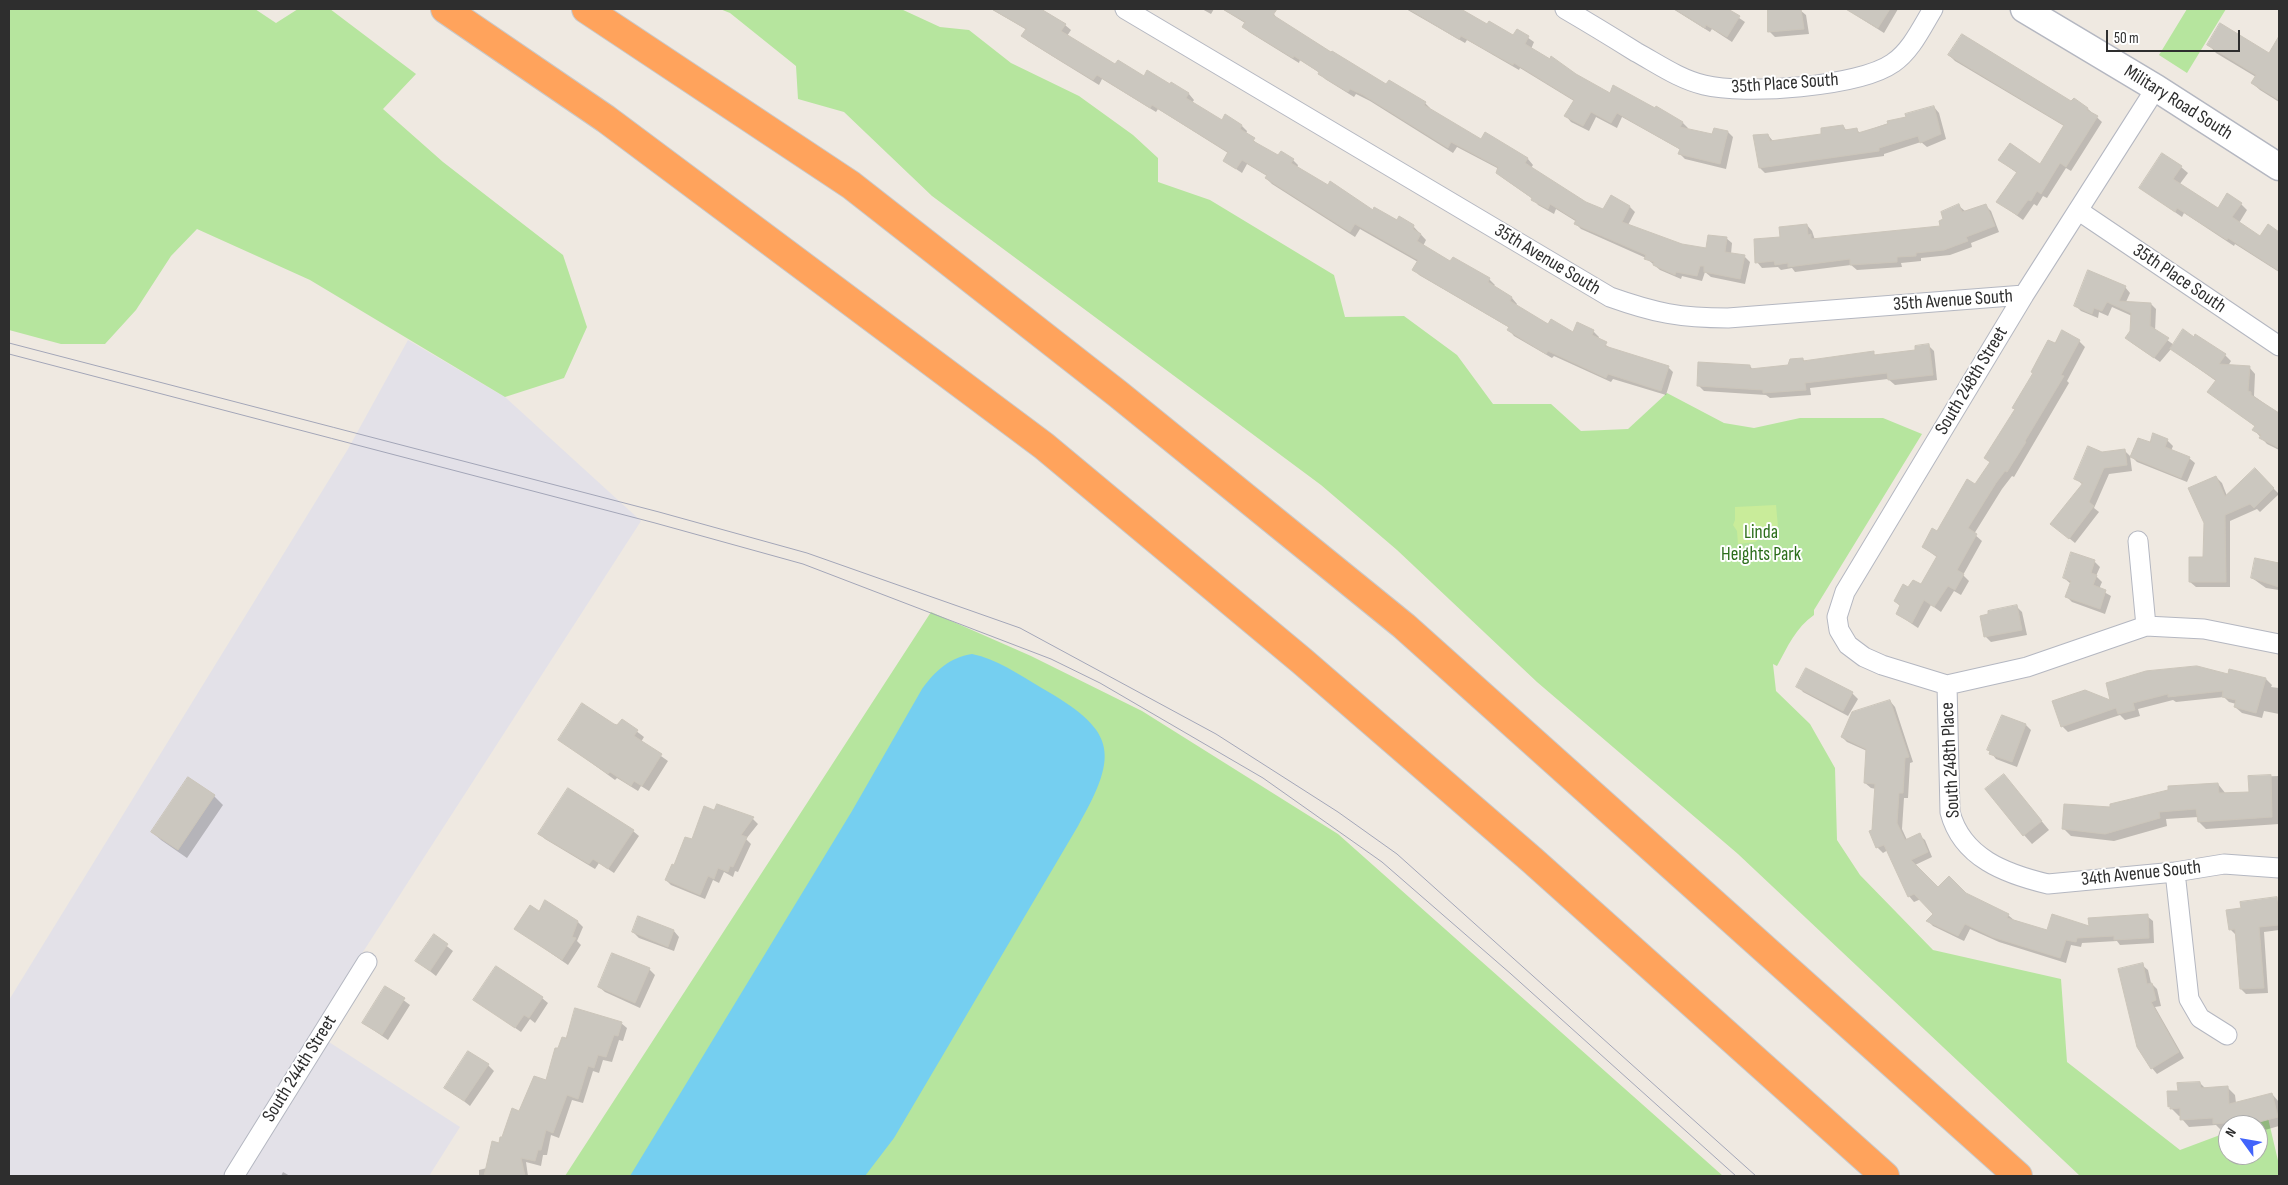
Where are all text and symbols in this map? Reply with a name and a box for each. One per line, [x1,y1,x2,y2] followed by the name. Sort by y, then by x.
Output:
[2108,20,2242,52] scale bar
[2114,29,2139,48] text: 50 m
[2119,61,2237,145] street label: Military Road South
[1731,69,1839,99] street label: 35th Place South
[1490,219,1604,301] street label: 35th Avenue South
[2128,240,2230,318] street label: 35th Place South
[1892,285,2014,317] street label: 35th Avenue South
[1931,323,2013,439] street label: South 248th Street
[1721,522,1801,566] park label: Linda Heights Park
[1937,702,1965,818] street label: South 248th Place
[2080,856,2202,892] street label: 34th Avenue South
[258,1011,342,1127] street label: South 244th Street
[2218,1115,2268,1165] north arrow
[2222,1125,2240,1140] text: N

